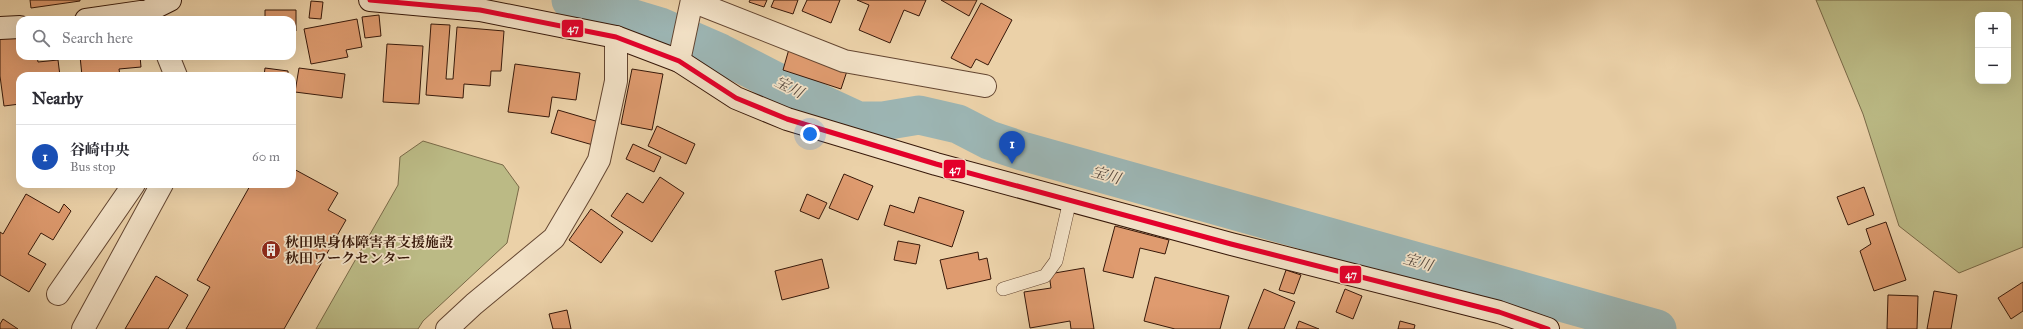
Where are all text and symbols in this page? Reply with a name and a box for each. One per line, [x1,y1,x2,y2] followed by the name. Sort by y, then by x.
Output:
[1975,12,2011,84] map controls
[1975,12,2011,48] button: +
[16,16,296,60] search box
[561,19,584,38] line badge: 47
[567,22,579,36] text: 47
[30,27,52,49] icon: search
[62,29,133,47] text: Search here
[1975,48,2011,84] button: −
[772,72,808,103] water label: 宝川
[32,88,83,109] text: Nearby
[800,124,820,144] your location
[999,131,1025,164] pin: 1
[70,141,130,159] text: 谷崎中央
[42,149,48,165] text: 1
[252,149,280,165] text: 60 m
[70,159,116,175] text: Bus stop
[943,159,966,179] line badge: 47
[1089,162,1125,188] water label: 宝川
[949,163,961,177] text: 47
[285,234,453,267] place label: 秋田県身体障害者支援施設 秋田ワークセンター
[260,239,282,261] building icon: 秋田県身体障害者支援施設 秋田ワークセンター
[1401,249,1437,275] water label: 宝川
[1339,265,1362,284] line badge: 47
[1345,268,1357,282] text: 47

